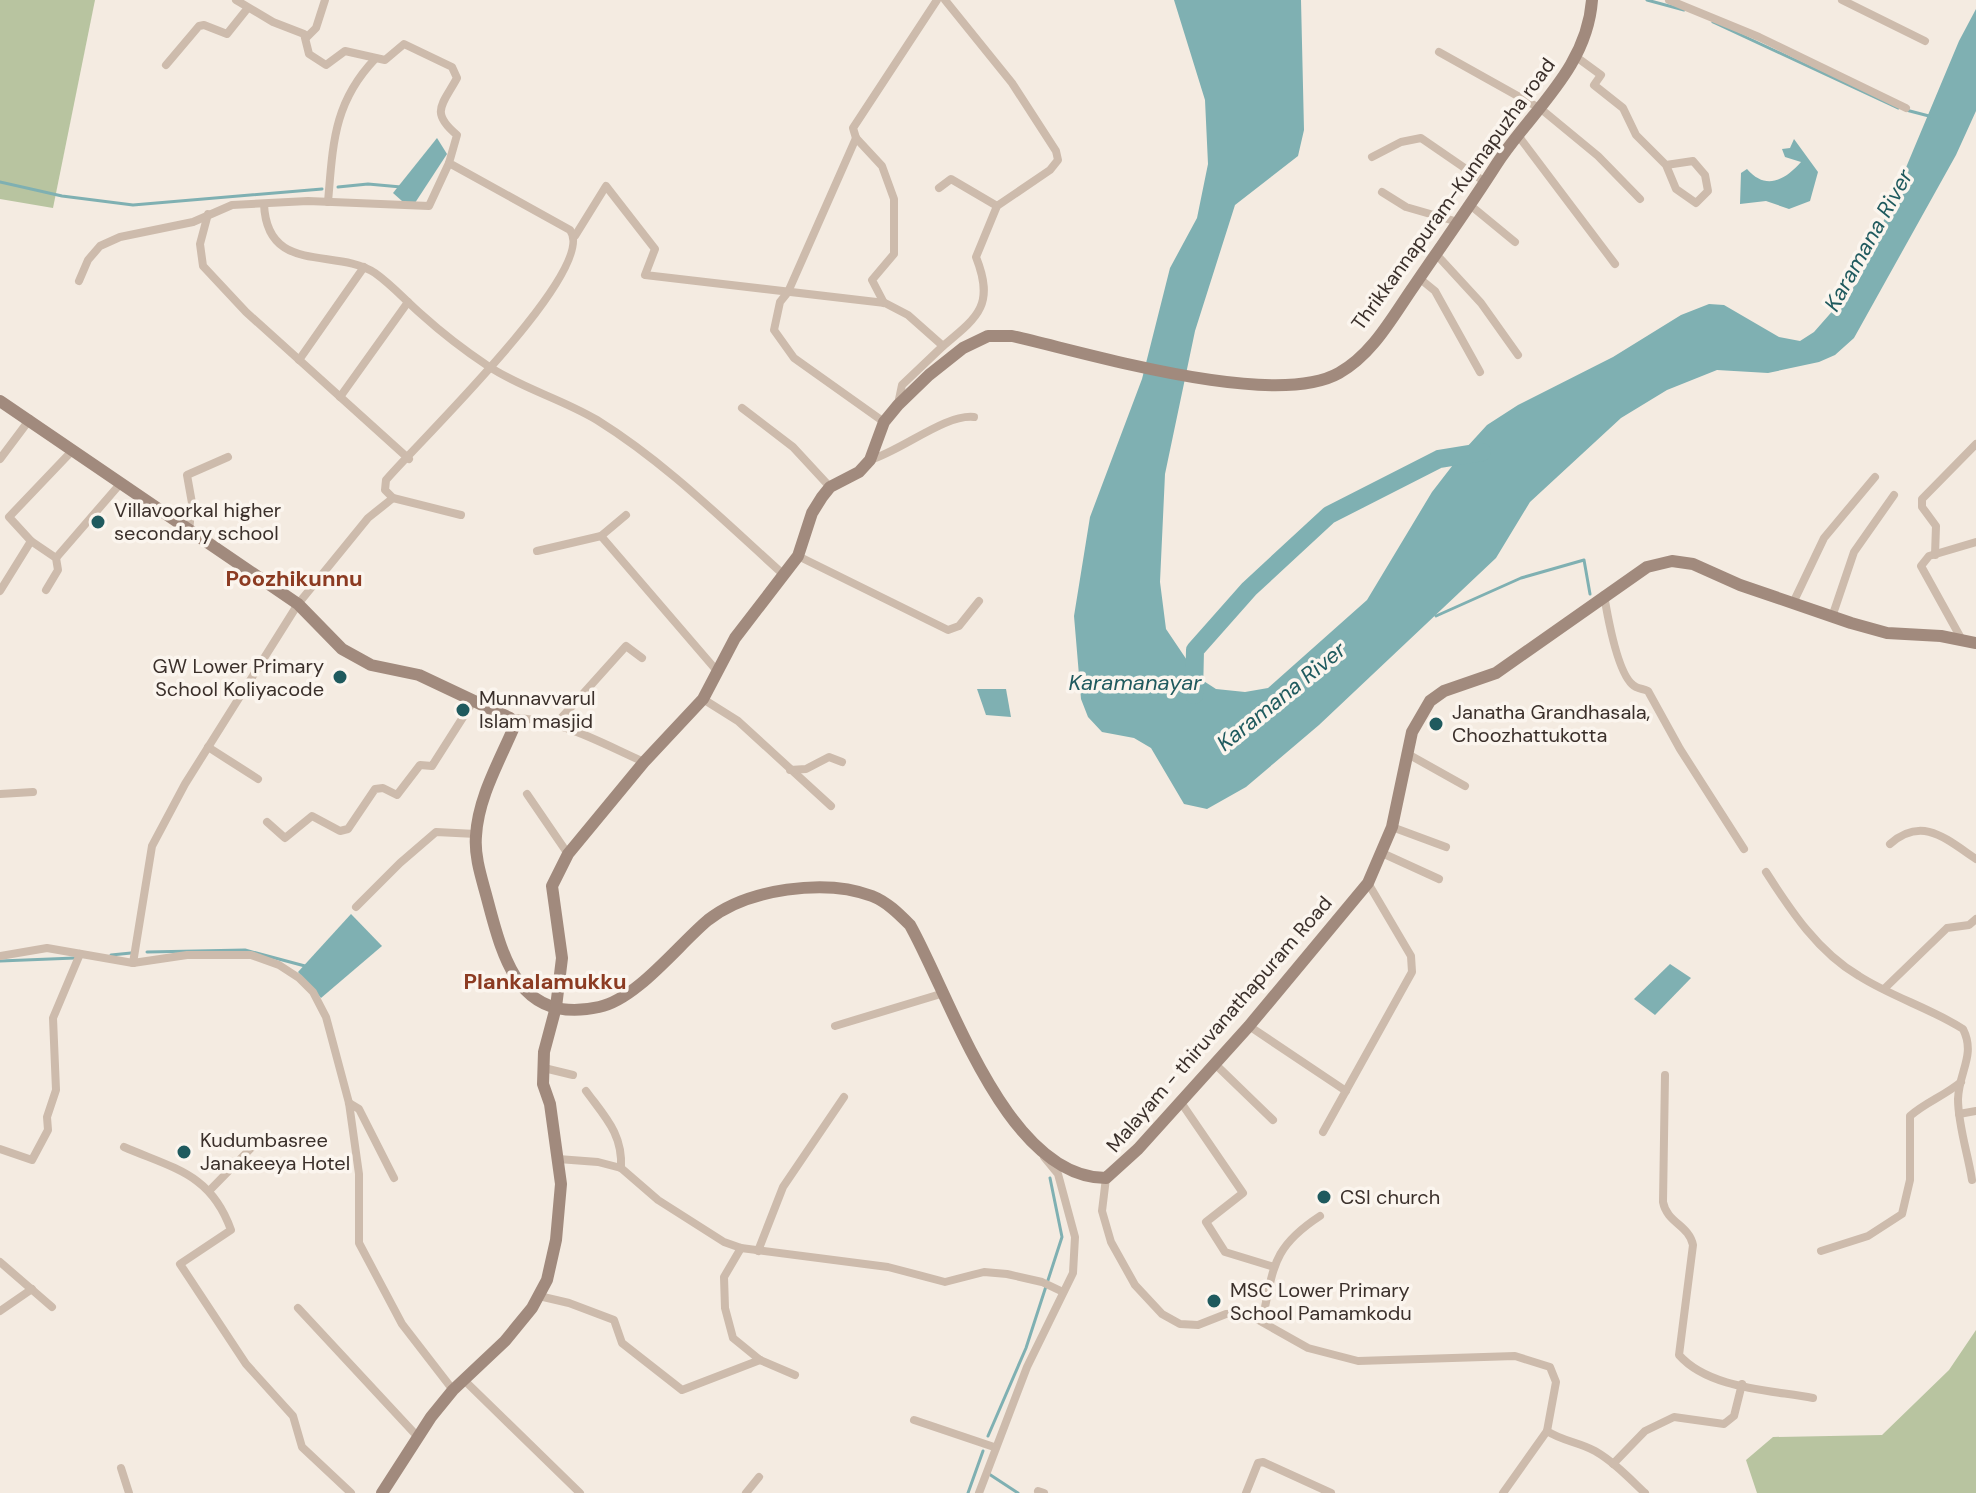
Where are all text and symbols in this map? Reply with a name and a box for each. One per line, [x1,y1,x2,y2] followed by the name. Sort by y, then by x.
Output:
[1345,53,1561,335] street label: Thrikkannapuram-Kunnapuzha road
[1817,163,1920,316] water label: Karamana River
[114,497,281,546] place label: Villavoorkal higher secondary school
[89,513,107,531] marker: Villavoorkal higher secondary school
[225,564,363,593] district label: Poozhikunnu
[1211,635,1353,757] water label: Karamana River
[153,653,324,702] place label: GW Lower Primary School Koliyacode
[331,668,349,686] marker: GW Lower Primary School Koliyacode
[1068,668,1202,697] water label: Karamanayar
[479,685,596,734] place label: Munnavvarul Islam masjid
[1452,699,1650,748] place label: Janatha Grandhasala, Choozhattukotta
[454,701,472,719] marker: Munnavvarul Islam masjid
[1427,715,1445,733] marker: Janatha Grandhasala, Choozhattukotta
[1100,890,1338,1158] street label: Malayam - thiruvanathapuram Road
[463,967,627,996] district label: Plankalamukku
[200,1127,350,1176] place label: Kudumbasree Janakeeya Hotel
[175,1143,193,1161] marker: Kudumbasree Janakeeya Hotel
[1340,1184,1440,1210] place label: CSI church
[1315,1188,1333,1206] marker: CSI church
[1230,1277,1412,1326] place label: MSC Lower Primary School Pamamkodu
[1205,1292,1223,1310] marker: MSC Lower Primary School Pamamkodu

